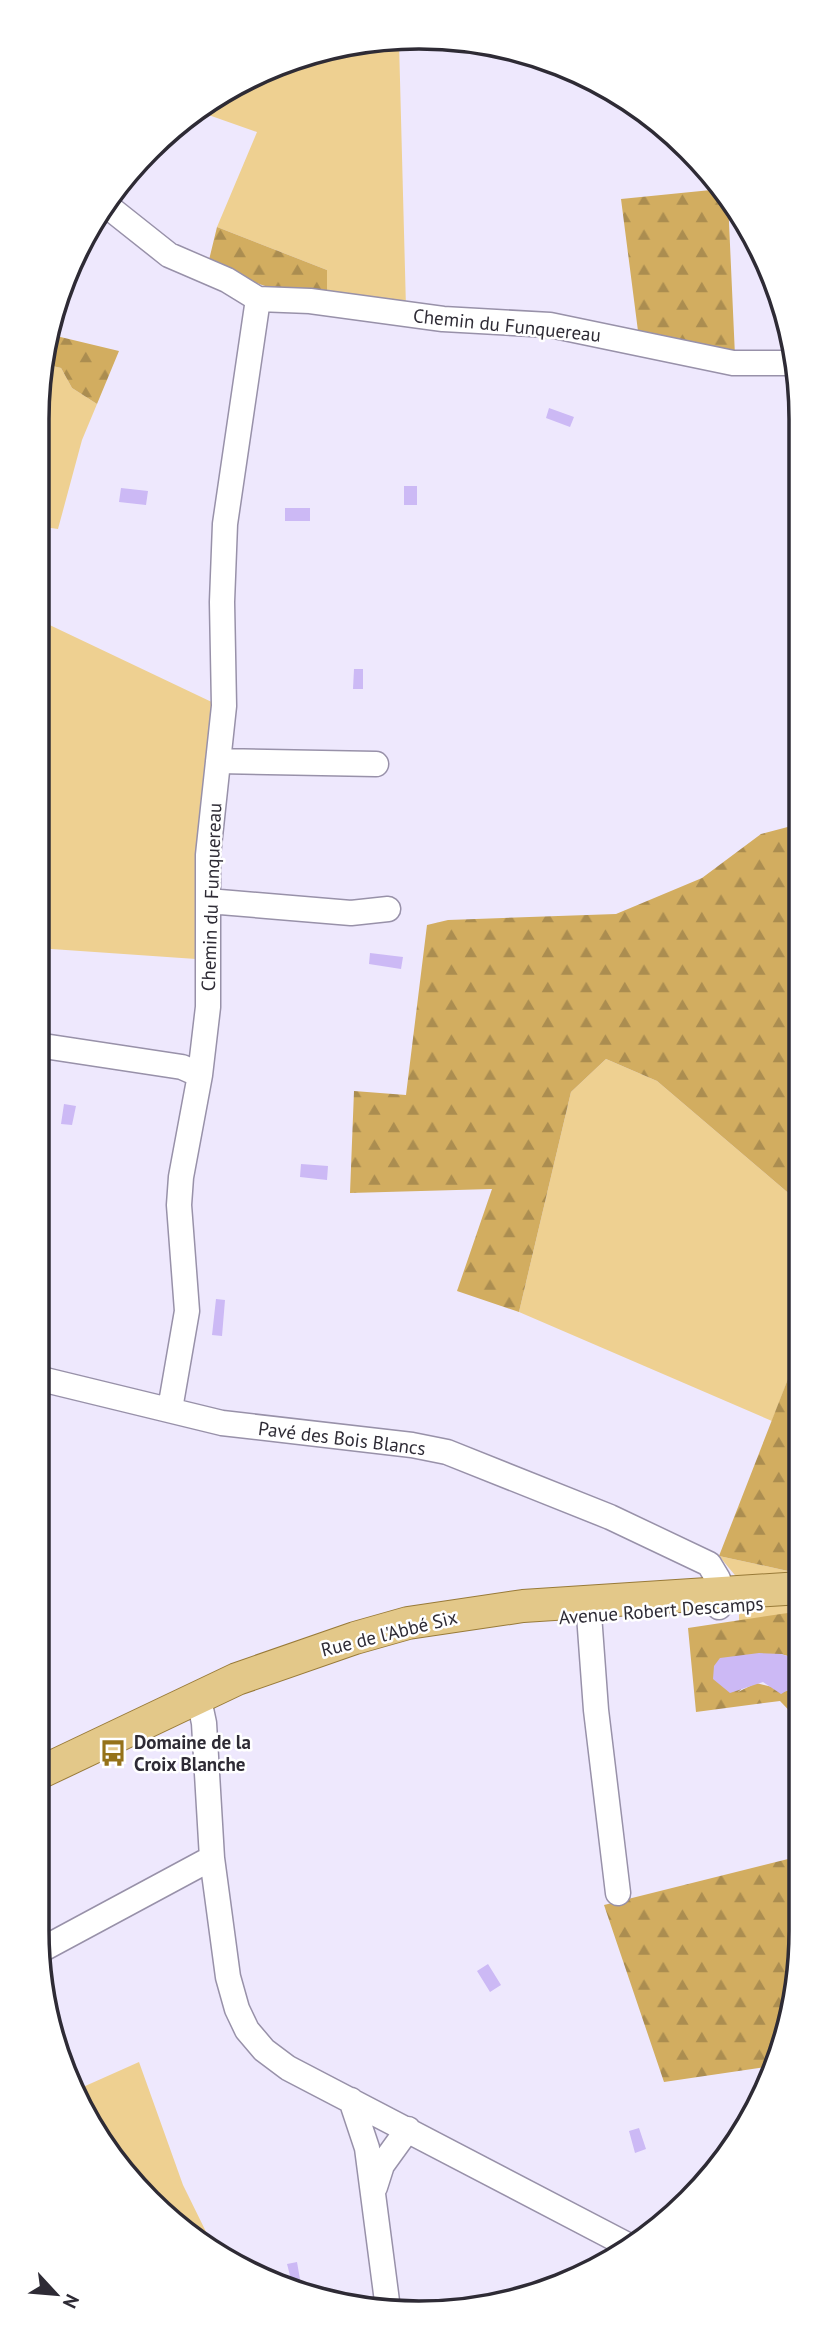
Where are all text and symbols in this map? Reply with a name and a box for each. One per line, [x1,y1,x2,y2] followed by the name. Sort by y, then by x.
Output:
[412,303,602,347] street label: Chemin du Funquereau
[196,802,226,992] street label: Chemin du Funquereau
[257,1416,427,1460] street label: Pavé des Bois Blancs
[558,1591,764,1629] street label: Avenue Robert Descamps
[318,1604,460,1662] street label: Rue de l'Abbé Six
[134,1730,251,1776] place label: Domaine de la Croix Blanche
[98,1738,128,1768] bus stop icon: Domaine de la Croix Blanche
[21,2259,91,2329] north arrow
[58,2291,85,2312] text: N

